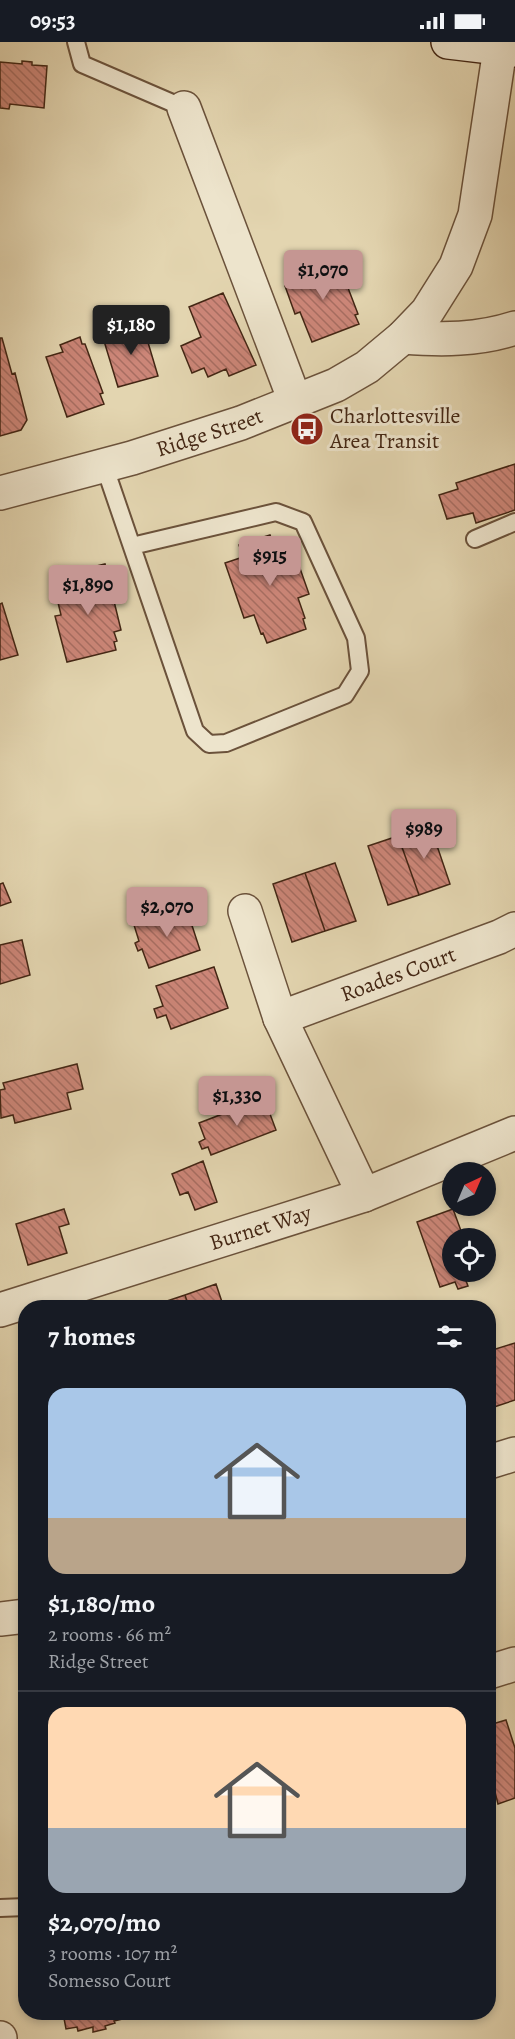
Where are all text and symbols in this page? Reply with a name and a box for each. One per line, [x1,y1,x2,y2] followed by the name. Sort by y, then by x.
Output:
[30,6,75,36] text: 09:53
[274,250,372,301] pin: $1,070
[298,256,348,283] text: $1,070
[82,305,180,356] pin: $1,180
[107,311,155,338] text: $1,180
[152,401,267,464] street label: Ridge Street
[329,401,460,456] place label: Charlottesville Area Transit
[289,411,325,447] bus stop icon: Charlottesville Area Transit
[234,536,306,587] pin: $915
[253,542,287,569] text: $915
[39,565,137,616] pin: $1,890
[63,571,113,598] text: $1,890
[388,809,460,860] pin: $989
[405,815,443,842] text: $989
[118,887,216,938] pin: $2,070
[140,893,194,920] text: $2,070
[336,939,460,1009] street label: Roades Court
[188,1076,286,1127] pin: $1,330
[212,1082,262,1109] text: $1,330
[442,1162,496,1216] north arrow
[442,1162,496,1282] map controls
[206,1198,315,1258] street label: Burnet Way
[442,1228,496,1282] button: locate
[48,1319,136,1354] text: 7 homes
[433,1320,466,1353] icon: filters
[203,1427,311,1535] icon: home
[48,1586,155,1621] text: $1,180/mo
[48,1621,171,1648] text: 2 rooms · 66 m²
[48,1648,149,1675] text: Ridge Street
[203,1746,311,1854] icon: home
[48,1905,161,1940] text: $2,070/mo
[48,1940,177,1967] text: 3 rooms · 107 m²
[48,1967,171,1994] text: Somesso Court

